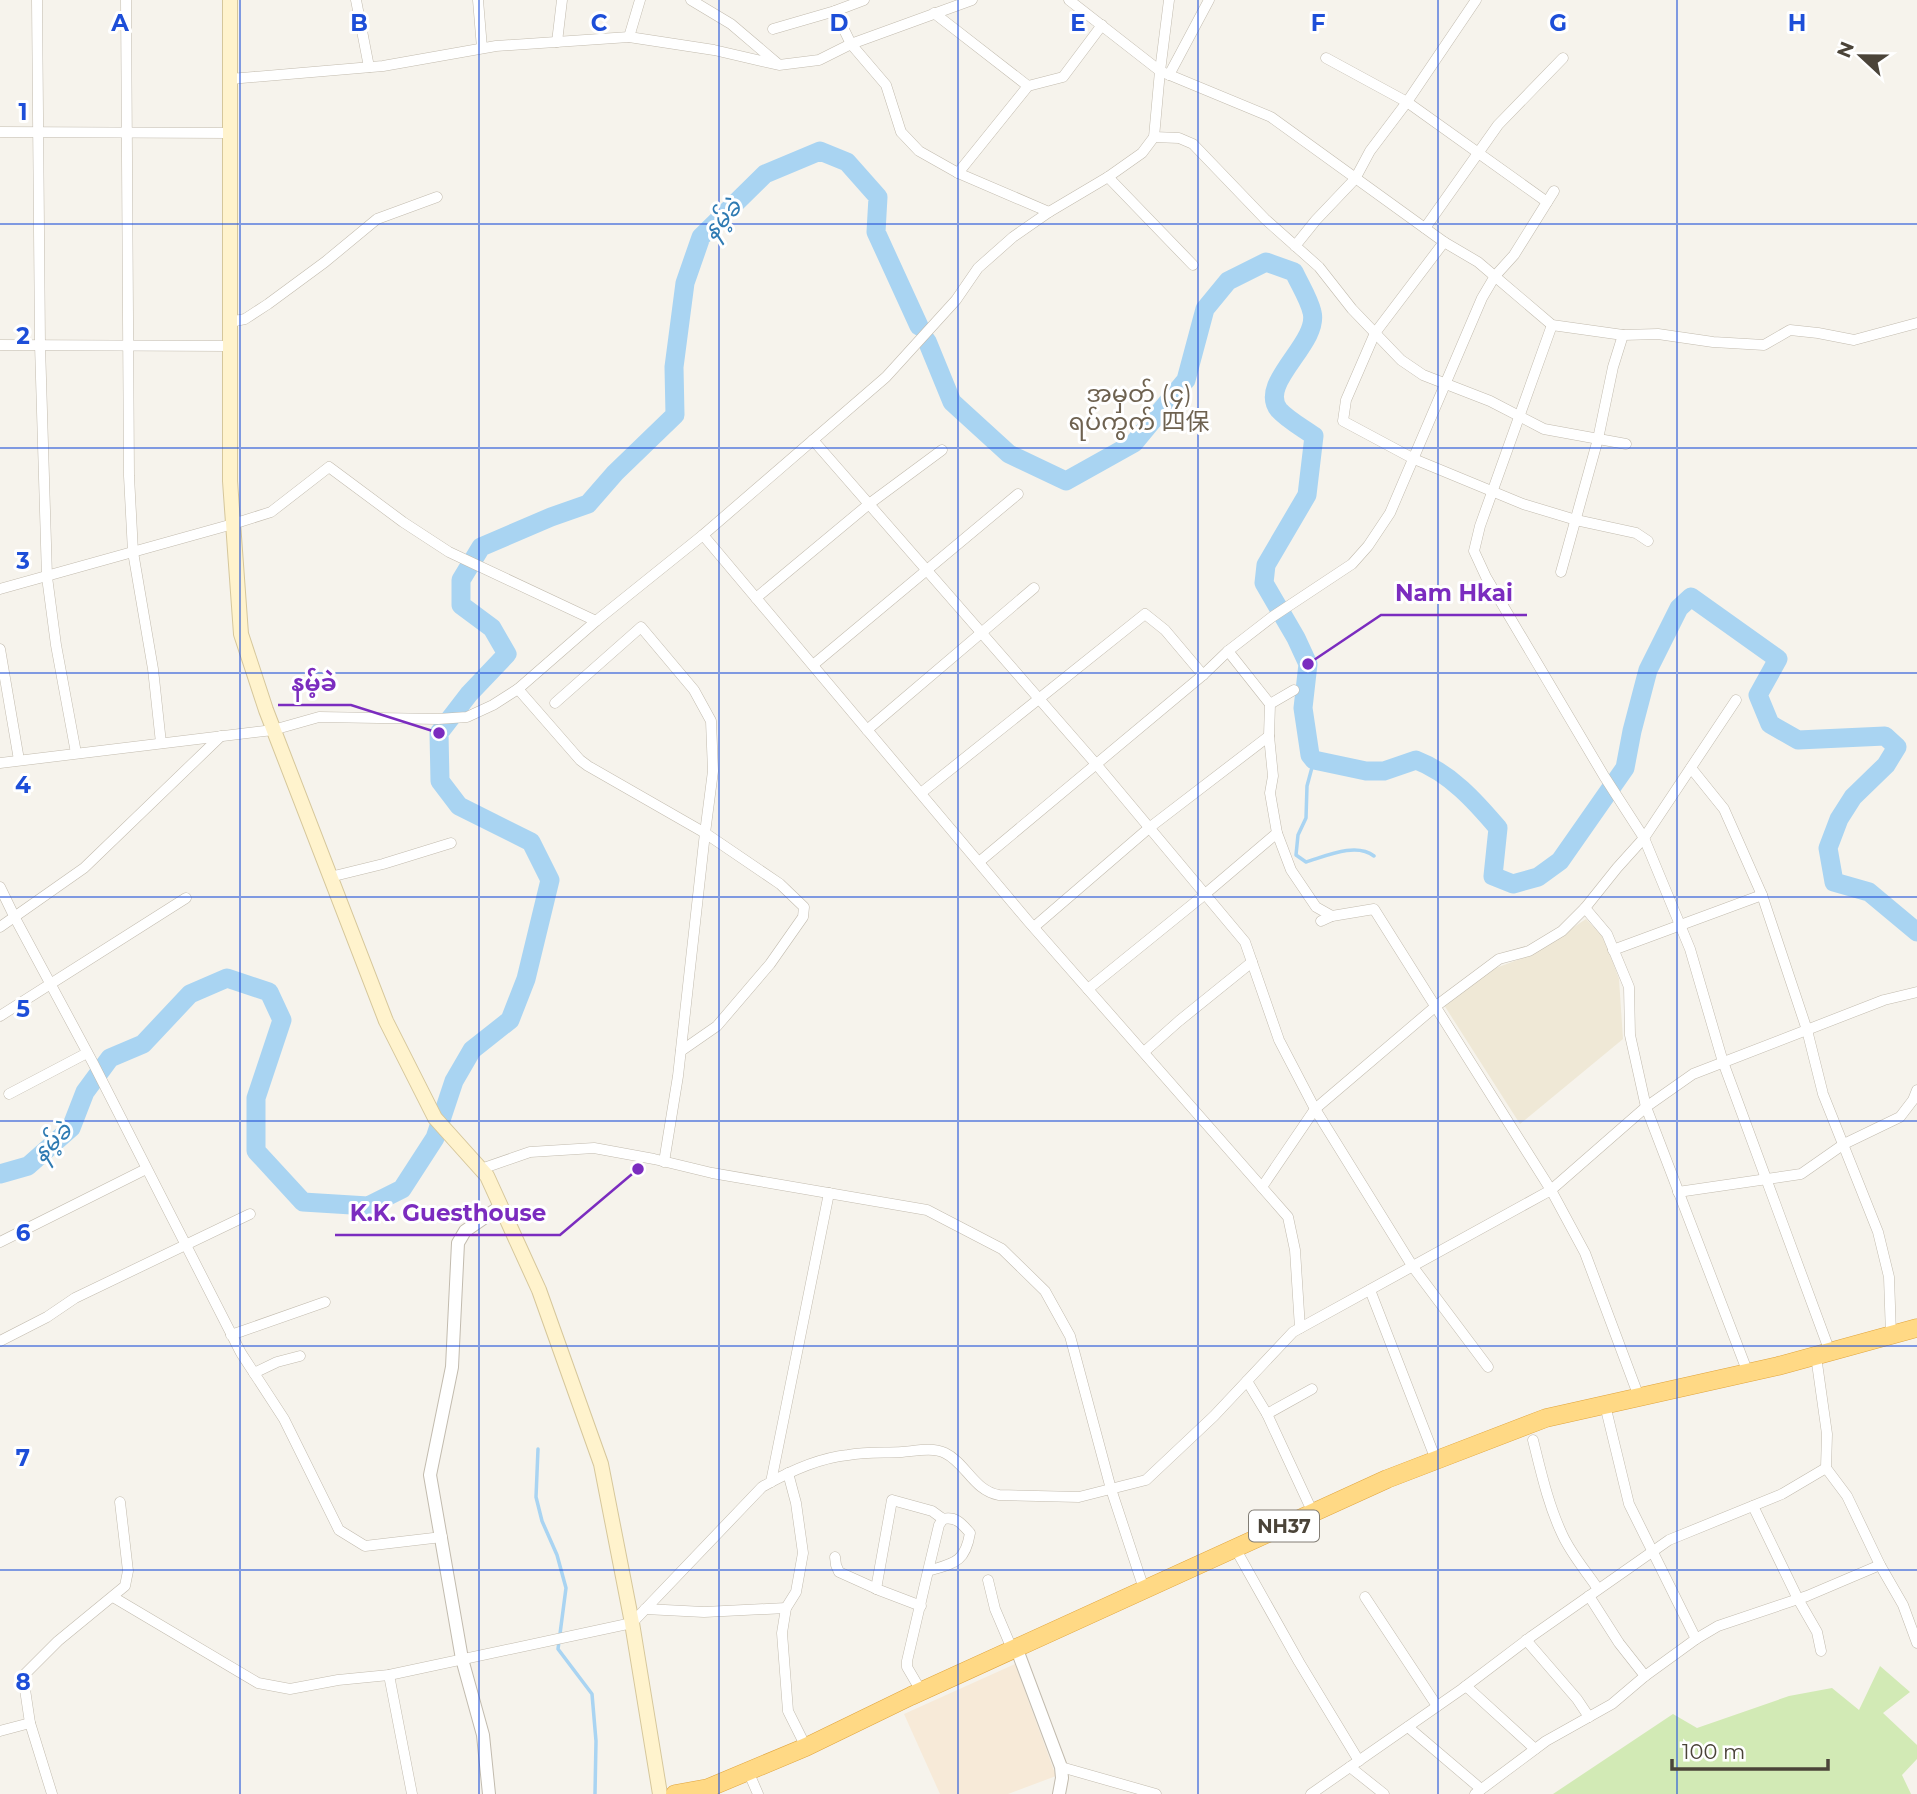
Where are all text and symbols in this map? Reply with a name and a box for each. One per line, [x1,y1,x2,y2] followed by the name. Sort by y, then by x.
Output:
[110,9,129,37] text: A
[350,9,368,37] text: B
[591,9,608,37] text: C
[830,9,849,37] text: D
[1070,9,1086,37] text: E
[1311,9,1326,37] text: F
[1549,9,1567,37] text: G
[1788,9,1806,37] text: H
[1826,21,1896,91] north arrow
[1832,38,1859,61] text: N
[18,98,28,126] text: 1
[695,191,752,248] water label: နမ့်ခဲ
[16,322,30,350] text: 2
[1069,378,1210,441] district label: အမှတ် (၄) ရပ်ကွက် 四保
[15,547,30,575] text: 3
[1381,571,1527,615] callout: Nam Hkai
[1395,579,1513,607] text: Nam Hkai
[278,661,351,705] callout: နမ့်ခဲ
[291,667,337,702] text: နမ့်ခဲ
[15,771,31,799] text: 4
[16,995,30,1023] text: 5
[25,1114,82,1171] water label: နမ့်ခဲ
[335,1191,560,1235] callout: K.K. Guesthouse
[350,1199,546,1227] text: K.K. Guesthouse
[16,1219,31,1247] text: 6
[16,1444,30,1472] text: 7
[1249,1510,1319,1542] road number: NH37
[15,1668,31,1696] text: 8
[1672,1728,1828,1772] scale bar
[1682,1739,1745,1764] text: 100 m

